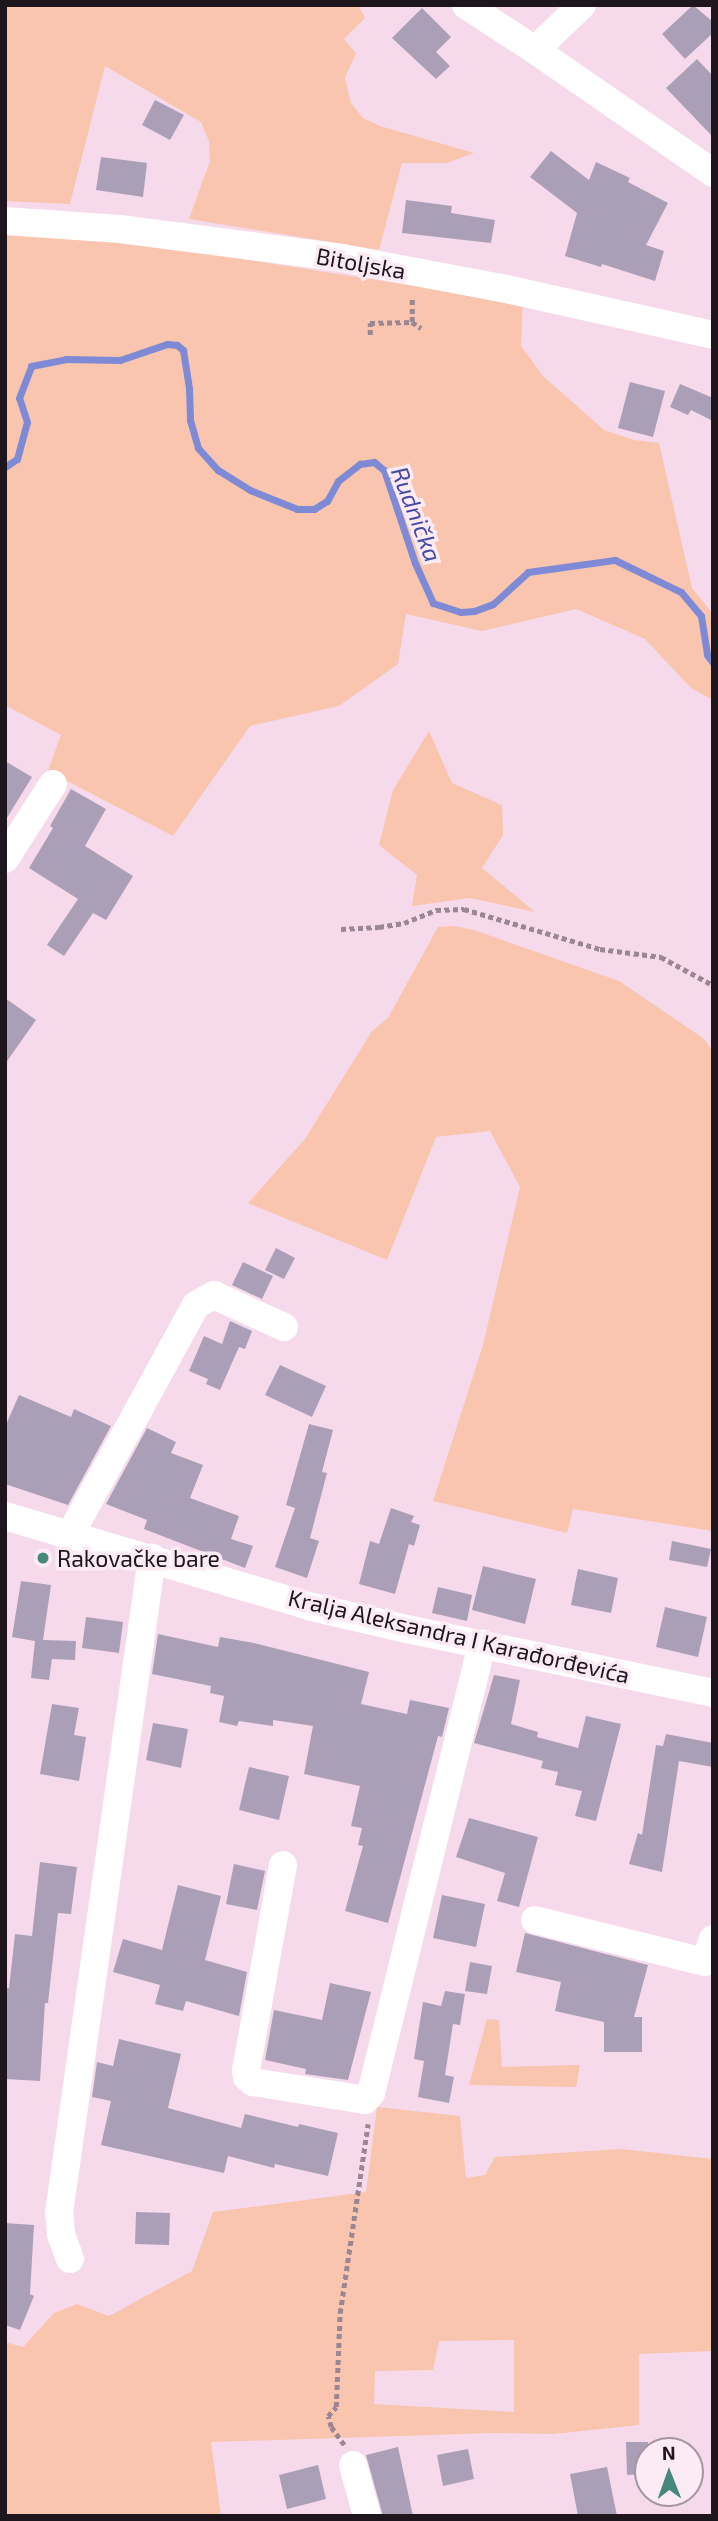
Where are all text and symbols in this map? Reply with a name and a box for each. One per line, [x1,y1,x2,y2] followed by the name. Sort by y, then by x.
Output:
[314,242,408,284] street label: Bitoljska
[386,462,448,566] water label: Rudnička
[57,1544,220,1572] place label: Rakovačke bare
[35,1550,51,1566] marker: Rakovačke bare
[285,1583,633,1689] street label: Kralja Aleksandra I Karađorđevića
[634,2437,704,2507] north arrow
[662,2441,676,2464] text: N

